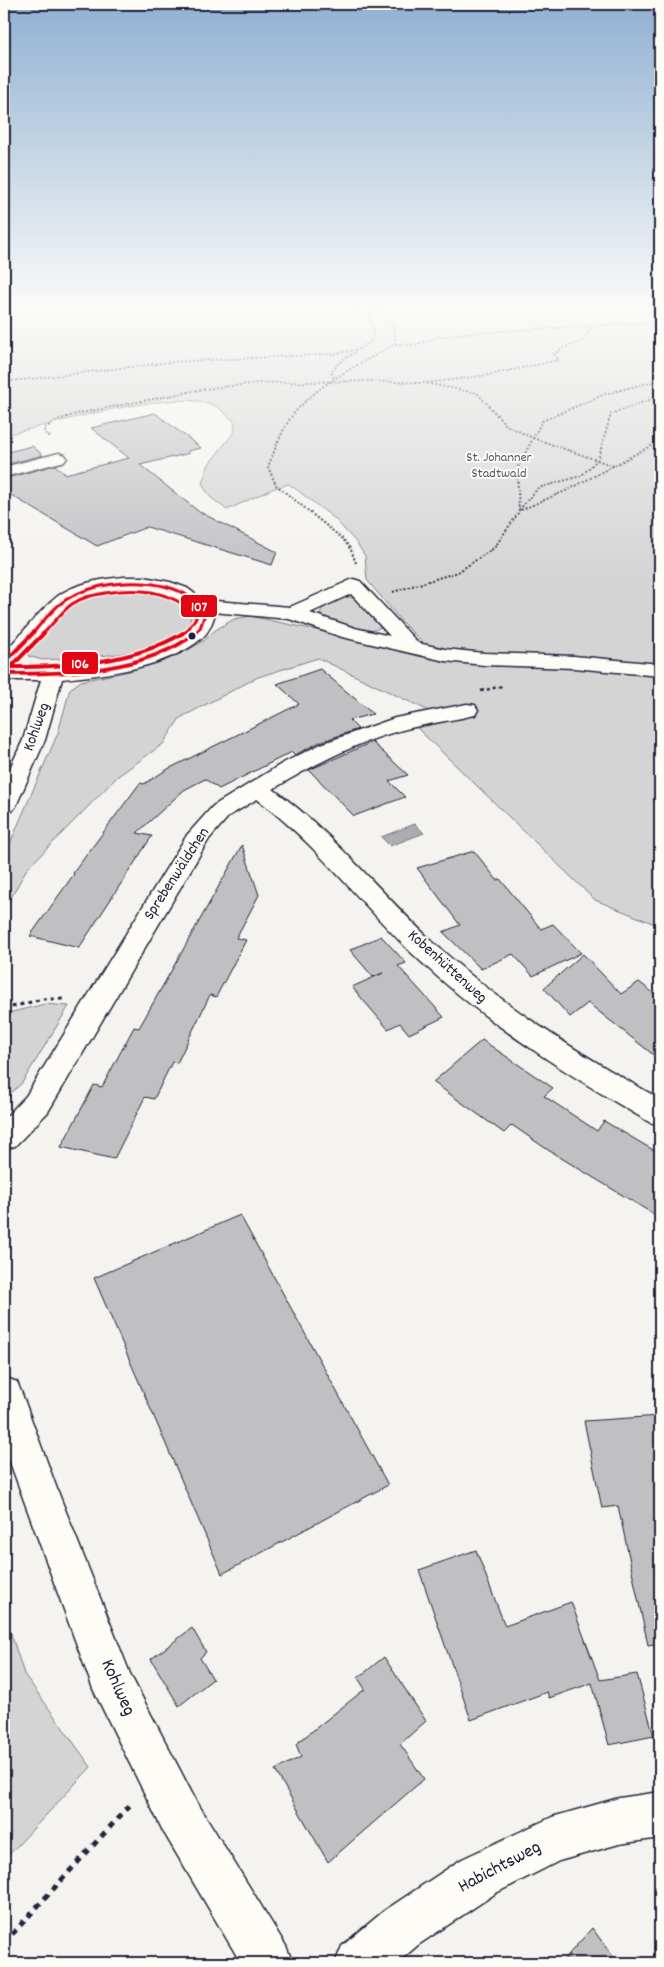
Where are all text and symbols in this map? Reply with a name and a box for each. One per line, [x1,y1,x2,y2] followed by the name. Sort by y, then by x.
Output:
[466,448,533,484] park label: St. Johanner Stadtwald
[180,594,218,618] line badge: 107
[191,598,208,618] text: 107
[187,631,197,641] unlabelled marker
[61,651,99,675] line badge: 106
[71,655,89,675] text: 106
[18,700,56,754] street label: Kohlweg
[138,823,216,925] street label: Sprebenwäldchen
[402,925,492,1009] street label: Kobenhüttenweg
[93,1655,141,1721] street label: Kohlweg
[454,1835,546,1901] street label: Habichtsweg

